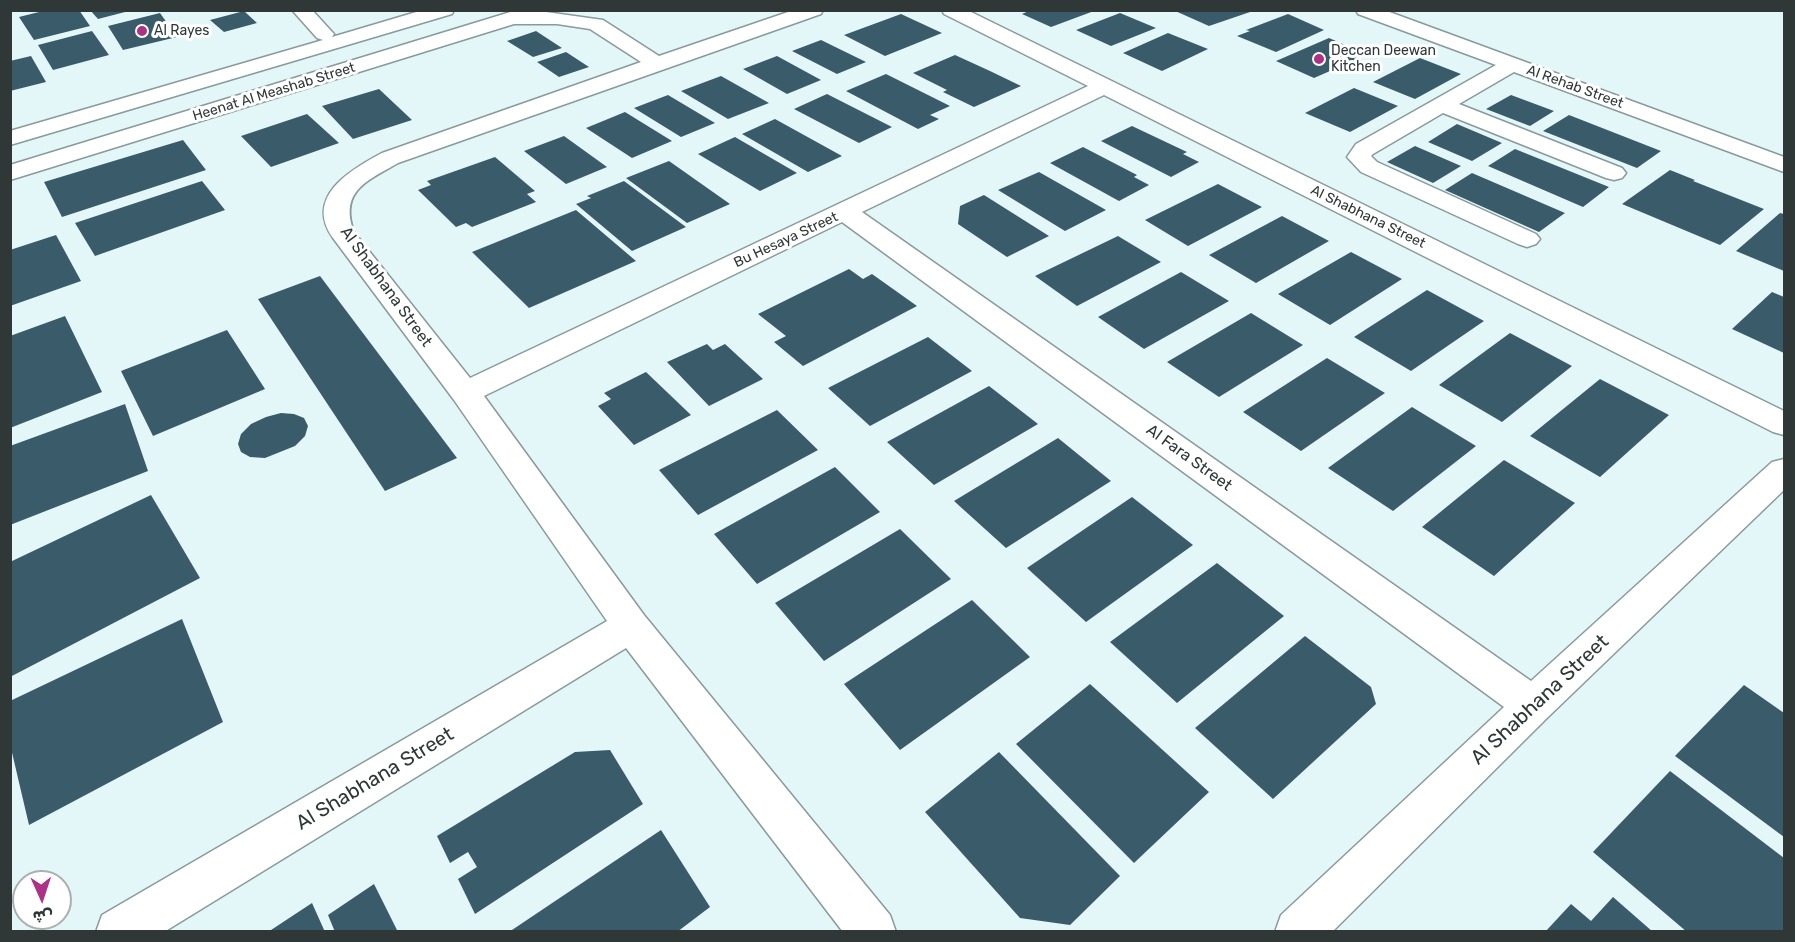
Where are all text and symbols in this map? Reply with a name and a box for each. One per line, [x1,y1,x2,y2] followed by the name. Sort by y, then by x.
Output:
[154,23,209,39] place label: Al Rayes
[135,24,149,38] marker: Al Rayes
[1331,43,1436,76] place label: Deccan Deewan Kitchen
[1312,52,1326,66] marker: Deccan Deewan Kitchen
[191,59,357,125] street label: Heenat Al Meashab Street
[1524,62,1626,112] street label: Al Rehab Street
[1308,182,1428,252] street label: Al Shabhana Street
[731,209,841,271] street label: Bu Hesaya Street
[336,223,436,351] street label: Al Shabhana Street
[1142,420,1236,496] street label: Al Fara Street
[1466,630,1614,770] street label: Al Shabhana Street
[292,722,458,836] street label: Al Shabhana Street
[12,870,72,930] north arrow
[32,906,53,926] text: ش

